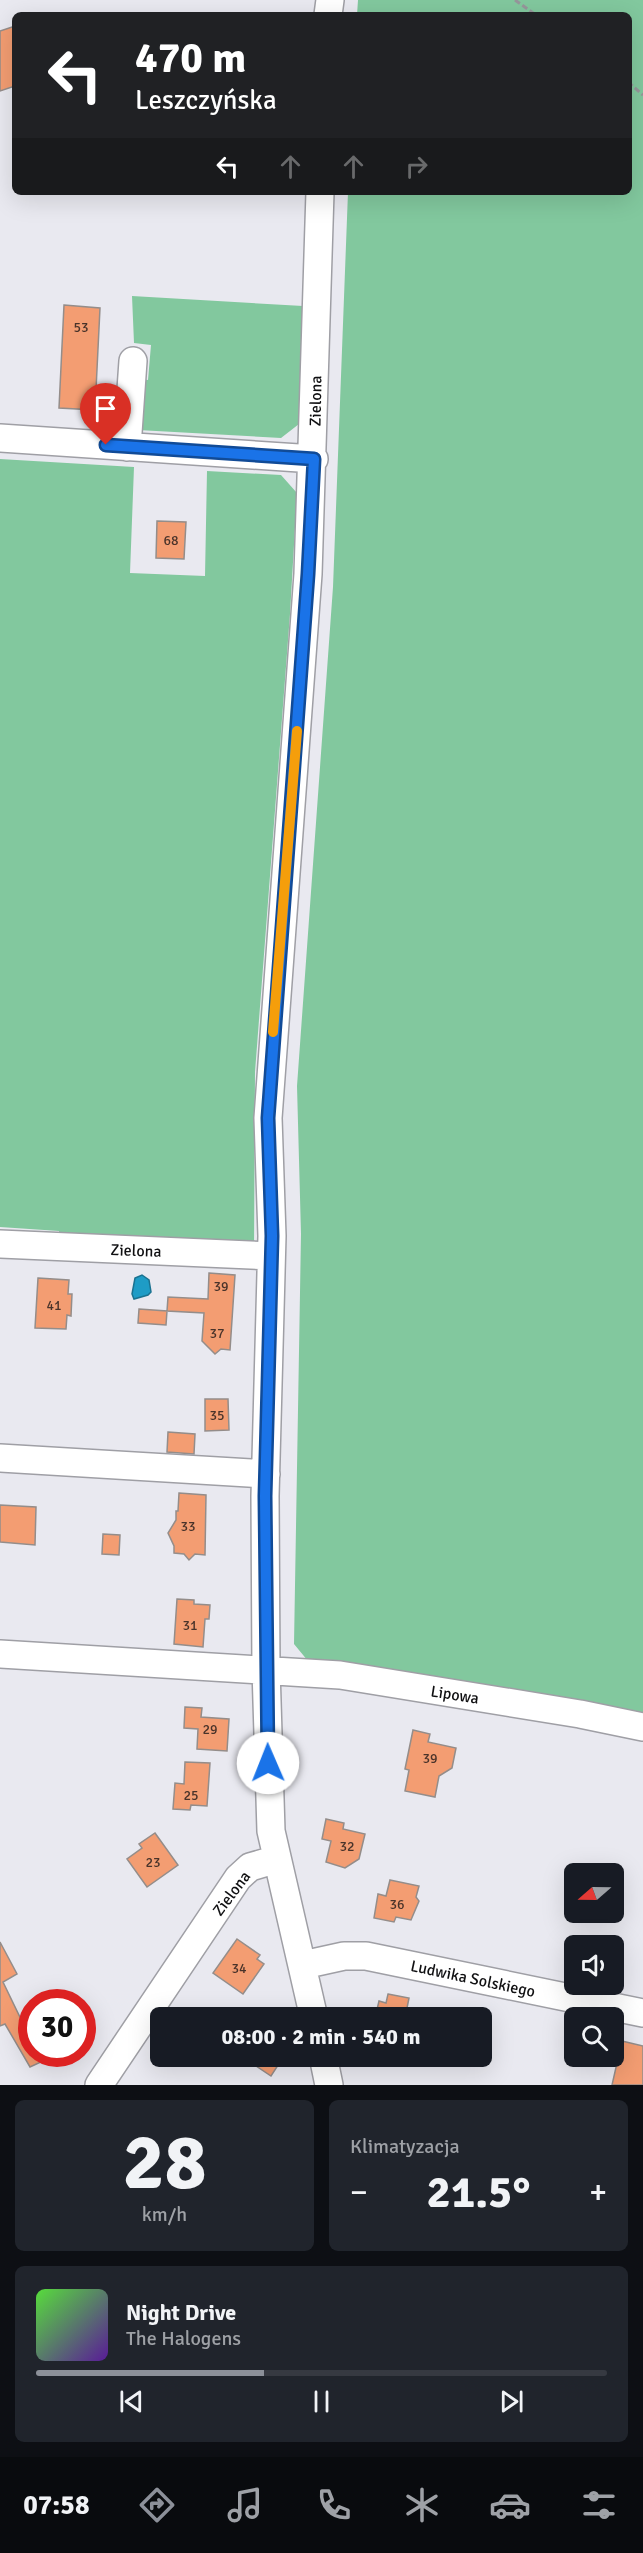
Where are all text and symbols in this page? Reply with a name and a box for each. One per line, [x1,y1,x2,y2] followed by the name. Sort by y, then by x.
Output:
[135,33,246,84] text: 470 m
[36,36,114,114] icon: left
[135,84,277,117] text: Leszczyńska
[211,150,244,183] icon: left
[274,150,307,183] icon: ahead
[337,150,370,183] icon: ahead
[400,150,433,183] icon: right
[73,319,89,336] house number: 53
[306,375,326,427] street label: Zielona
[80,383,131,445] pin
[89,392,122,425] icon: arrive
[163,532,179,549] house number: 68
[110,1240,162,1262] street label: Zielona
[213,1278,229,1295] house number: 39
[46,1297,62,1314] house number: 41
[209,1325,225,1342] house number: 37
[209,1407,225,1424] house number: 35
[180,1518,196,1535] house number: 33
[182,1617,198,1634] house number: 31
[429,1681,480,1709] street label: Lipowa
[202,1721,218,1738] house number: 29
[236,1731,300,1795] position arrow
[422,1750,438,1767] house number: 39
[183,1787,199,1804] house number: 25
[339,1838,355,1855] house number: 32
[145,1854,161,1871] house number: 23
[564,1863,624,1923] north arrow
[564,1863,624,2067] map controls
[208,1867,255,1920] street label: Zielona
[389,1896,405,1913] house number: 36
[564,1935,624,1995] button: sound
[409,1956,537,2002] street label: Ludwika Solskiego
[231,1960,247,1977] house number: 34
[18,1989,96,2067] speed limit sign: 30
[564,2007,624,2067] button: search
[221,2023,421,2050] text: 08:00 · 2 min · 540 m
[122,2115,207,2211] text: 28
[350,2134,460,2159] text: Klimatyzacja
[427,2165,530,2220] text: 21.5°
[350,2172,368,2213] text: −
[589,2172,607,2213] text: +
[142,2202,187,2227] text: km/h
[126,2299,236,2326] text: Night Drive
[126,2326,241,2351] text: The Halogens
[115,2385,148,2418] icon: previous
[305,2385,338,2418] icon: pause
[495,2385,528,2418] icon: next
[136,2484,178,2526] icon: directions
[224,2484,266,2526] icon: music
[313,2484,355,2526] icon: phone
[401,2484,443,2526] icon: climate
[489,2484,531,2526] icon: car
[578,2484,620,2526] icon: filters
[23,2489,89,2522] text: 07:58

